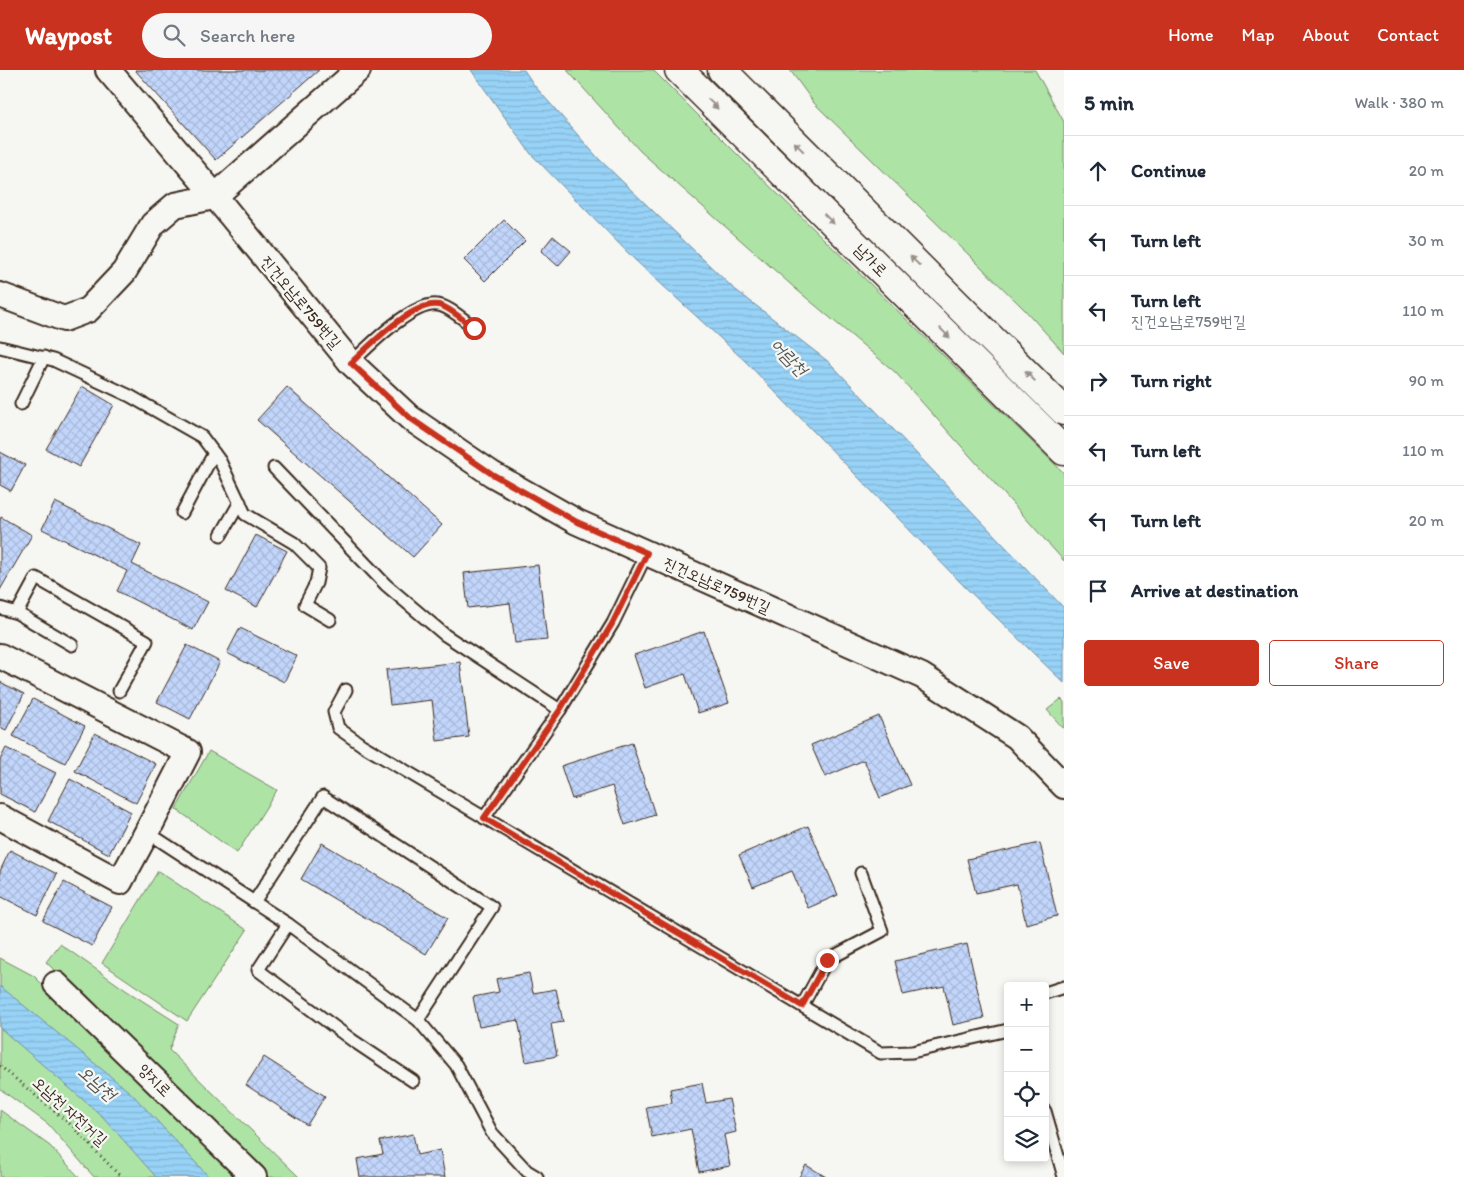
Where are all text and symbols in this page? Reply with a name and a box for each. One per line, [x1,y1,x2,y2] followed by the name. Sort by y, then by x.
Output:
[142,13,492,58] search box
[25,21,112,50] text: Waypost
[160,21,188,49] icon: search
[200,24,295,47] text: Search here
[1168,24,1214,46] text: Home
[1242,24,1275,46] text: Map
[1303,24,1349,46] text: About
[1377,24,1439,46] text: Contact
[1084,90,1134,115] text: 5 min
[1354,93,1444,112] text: Walk · 380 m
[707,98,719,110] one-way arrow
[793,141,805,153] one-way arrow
[1084,157,1112,185] icon: ahead
[1131,159,1206,182] text: Continue
[1409,161,1444,180] text: 20 m
[823,212,835,224] one-way arrow
[1084,227,1112,255] icon: left
[1131,229,1201,252] text: Turn left
[1408,231,1444,250] text: 30 m
[851,240,891,280] street label: 남가로
[257,252,345,352] street label: 진건오남로759번길
[909,255,921,267] one-way arrow
[1131,289,1201,312] text: Turn left
[1084,297,1112,325] icon: left
[1402,301,1444,320] text: 110 m
[1131,312,1246,331] text: 진건오남로759번길
[463,317,486,340] route start
[938,327,950,339] one-way arrow
[766,334,813,381] water label: 어람천
[1084,367,1112,395] icon: right
[1131,369,1212,392] text: Turn right
[1024,370,1036,382] one-way arrow
[1409,371,1444,390] text: 90 m
[1084,437,1112,465] icon: left
[1131,439,1201,462] text: Turn left
[1402,441,1444,460] text: 110 m
[1084,507,1112,535] icon: left
[1131,509,1201,532] text: Turn left
[1409,511,1444,530] text: 20 m
[661,553,773,617] street label: 진건오남로759번길
[1084,577,1112,605] icon: arrive
[1131,579,1298,602] text: Arrive at destination
[1084,640,1259,686] button: Save
[1269,640,1444,686] button: Share
[816,949,839,972] route end
[1004,982,1049,1162] map controls
[1004,982,1049,1027] button: +
[1004,1027,1049,1072] button: −
[73,1060,122,1107] water label: 오남천
[135,1060,175,1100] street label: 양지로
[1004,1072,1049,1117] button: locate
[29,1073,111,1149] street label: 오남천 자전거길
[1004,1117,1049,1162] button: layers

